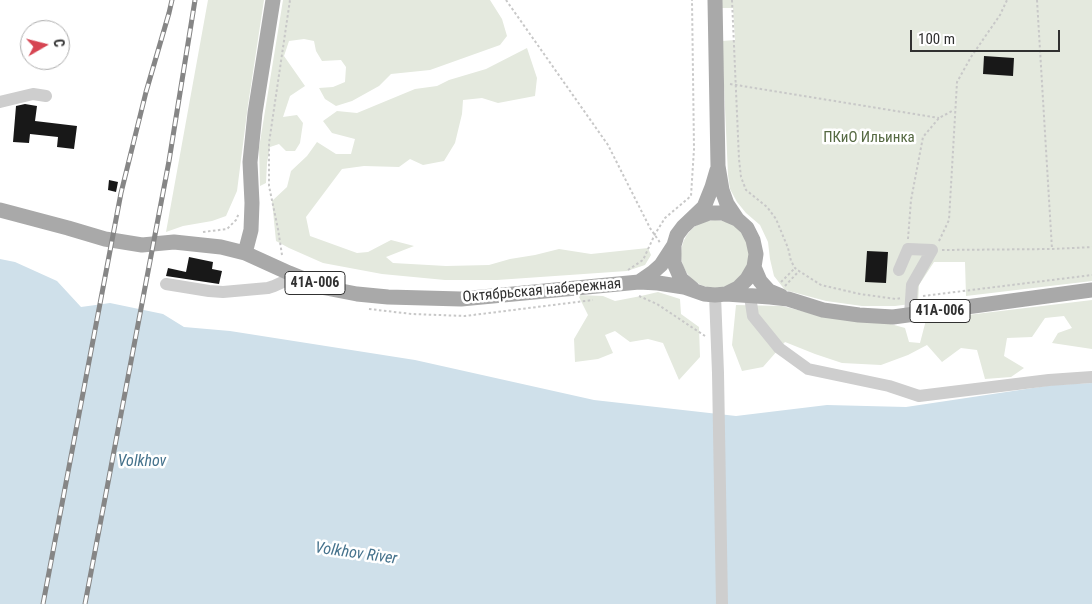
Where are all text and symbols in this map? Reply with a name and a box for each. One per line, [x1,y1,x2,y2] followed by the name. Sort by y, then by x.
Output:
[20,20,70,70] north arrow
[912,20,1062,52] scale bar
[918,30,955,48] text: 100 m
[50,38,67,48] text: С
[823,129,915,147] park label: ПКиО Ильинка
[285,272,345,294] road number: 41А-006
[462,275,622,307] street label: Октябрьская набережная
[910,300,970,322] road number: 41А-006
[118,452,166,472] water label: Volkhov
[314,539,398,569] water label: Volkhov River

